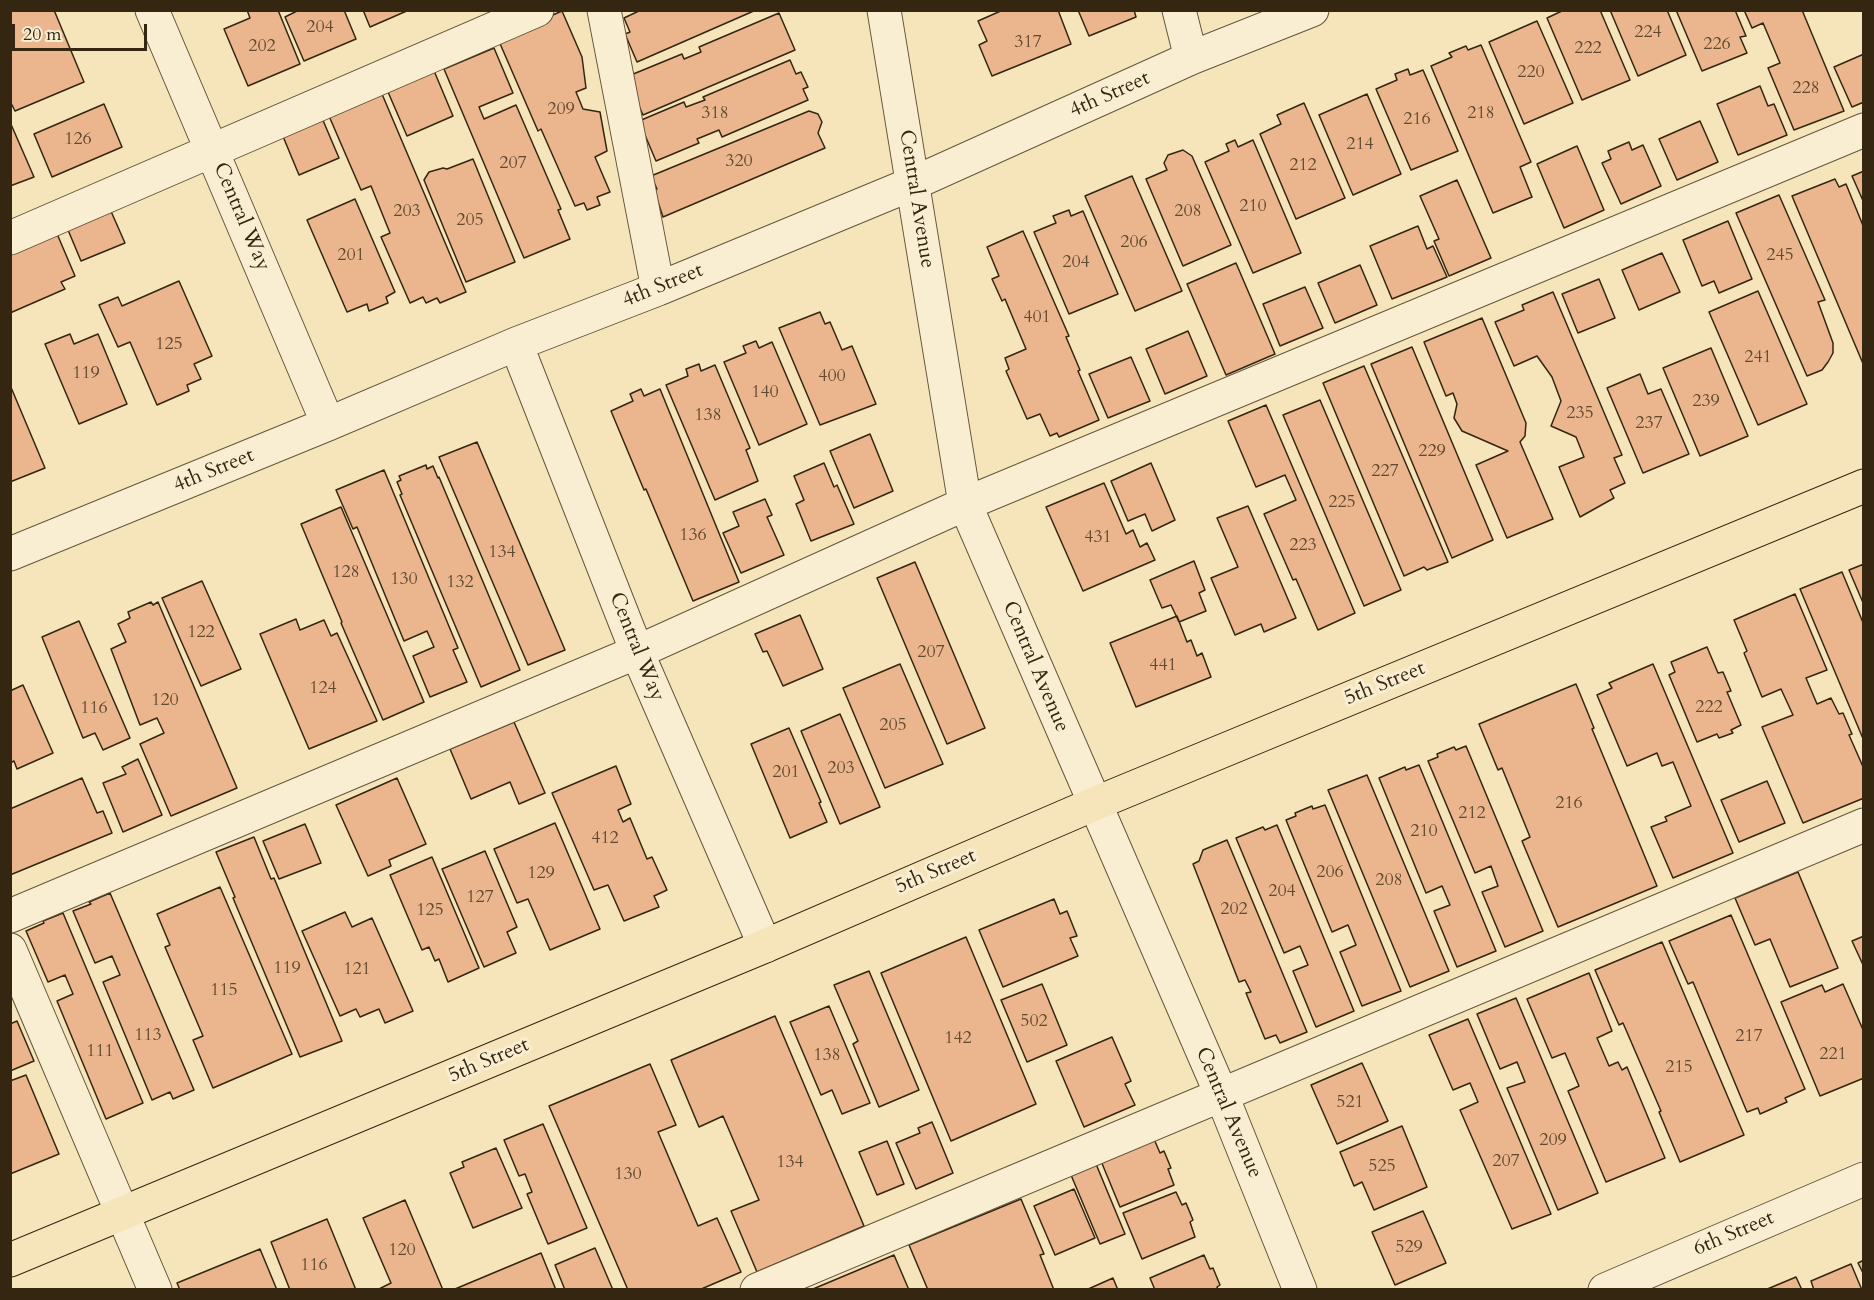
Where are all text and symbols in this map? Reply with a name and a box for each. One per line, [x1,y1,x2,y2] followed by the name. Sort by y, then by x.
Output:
[15,12,150,50] scale bar
[306,17,334,39] house number: 204
[23,22,62,47] text: 20 m
[1634,22,1662,44] house number: 224
[1014,32,1042,54] house number: 317
[1703,34,1731,56] house number: 226
[248,36,276,58] house number: 202
[1574,38,1602,60] house number: 222
[1517,62,1545,84] house number: 220
[1066,66,1154,124] street label: 4th Street
[1792,78,1820,100] house number: 228
[547,99,575,121] house number: 209
[701,103,729,125] house number: 318
[1467,103,1495,125] house number: 218
[1403,109,1431,131] house number: 216
[893,128,939,270] street label: Central Avenue
[64,129,92,151] house number: 126
[1346,134,1374,156] house number: 214
[725,151,753,173] house number: 320
[499,153,527,175] house number: 207
[1289,155,1317,177] house number: 212
[207,159,275,275] street label: Central Way
[1239,196,1267,218] house number: 210
[393,201,421,223] house number: 203
[1174,201,1202,223] house number: 208
[456,210,484,232] house number: 205
[1120,232,1148,254] house number: 206
[337,245,365,267] house number: 201
[1766,245,1794,267] house number: 245
[1062,252,1090,274] house number: 204
[619,258,707,314] street label: 4th Street
[1023,307,1051,329] house number: 401
[155,334,183,356] house number: 125
[1744,347,1772,369] house number: 241
[72,363,100,385] house number: 119
[818,366,846,388] house number: 400
[751,382,779,404] house number: 140
[1692,391,1720,413] house number: 239
[1566,403,1594,425] house number: 235
[694,405,722,427] house number: 138
[1635,413,1663,435] house number: 237
[1418,441,1446,463] house number: 229
[170,443,258,499] street label: 4th Street
[1371,461,1399,483] house number: 227
[1328,492,1356,514] house number: 225
[679,525,707,547] house number: 136
[1084,527,1112,549] house number: 431
[1289,535,1317,557] house number: 223
[488,542,516,564] house number: 134
[332,562,360,584] house number: 128
[390,569,418,591] house number: 130
[446,572,474,594] house number: 132
[603,589,669,705] street label: Central Way
[996,598,1074,736] street label: Central Avenue
[187,622,215,644] house number: 122
[917,642,945,664] house number: 207
[1149,655,1177,677] house number: 441
[1341,656,1429,712] street label: 5th Street
[309,678,337,700] house number: 124
[151,690,179,712] house number: 120
[1695,697,1723,719] house number: 222
[80,698,108,720] house number: 116
[879,715,907,737] house number: 205
[827,758,855,780] house number: 203
[772,762,800,784] house number: 201
[1555,793,1583,815] house number: 216
[1458,803,1486,825] house number: 212
[1410,821,1438,843] house number: 210
[591,828,619,850] house number: 412
[892,844,980,900] street label: 5th Street
[1316,862,1344,884] house number: 206
[527,863,555,885] house number: 129
[1375,870,1403,892] house number: 208
[1268,881,1296,903] house number: 204
[466,887,494,909] house number: 127
[1220,899,1248,921] house number: 202
[416,900,444,922] house number: 125
[273,958,301,980] house number: 119
[343,959,371,981] house number: 121
[210,980,238,1002] house number: 115
[1020,1011,1048,1033] house number: 502
[134,1025,162,1047] house number: 113
[1735,1026,1763,1048] house number: 217
[944,1028,972,1050] house number: 142
[445,1033,533,1089] street label: 5th Street
[86,1041,114,1063] house number: 111
[1189,1044,1267,1182] street label: Central Avenue
[1819,1044,1847,1066] house number: 221
[813,1045,841,1067] house number: 138
[1665,1057,1693,1079] house number: 215
[1336,1092,1364,1114] house number: 521
[1539,1130,1567,1152] house number: 209
[1492,1151,1520,1173] house number: 207
[776,1152,804,1174] house number: 134
[1368,1156,1396,1178] house number: 525
[614,1164,642,1186] house number: 130
[1690,1206,1778,1262] street label: 6th Street
[1395,1237,1423,1259] house number: 529
[388,1240,416,1262] house number: 120
[300,1255,328,1277] house number: 116

